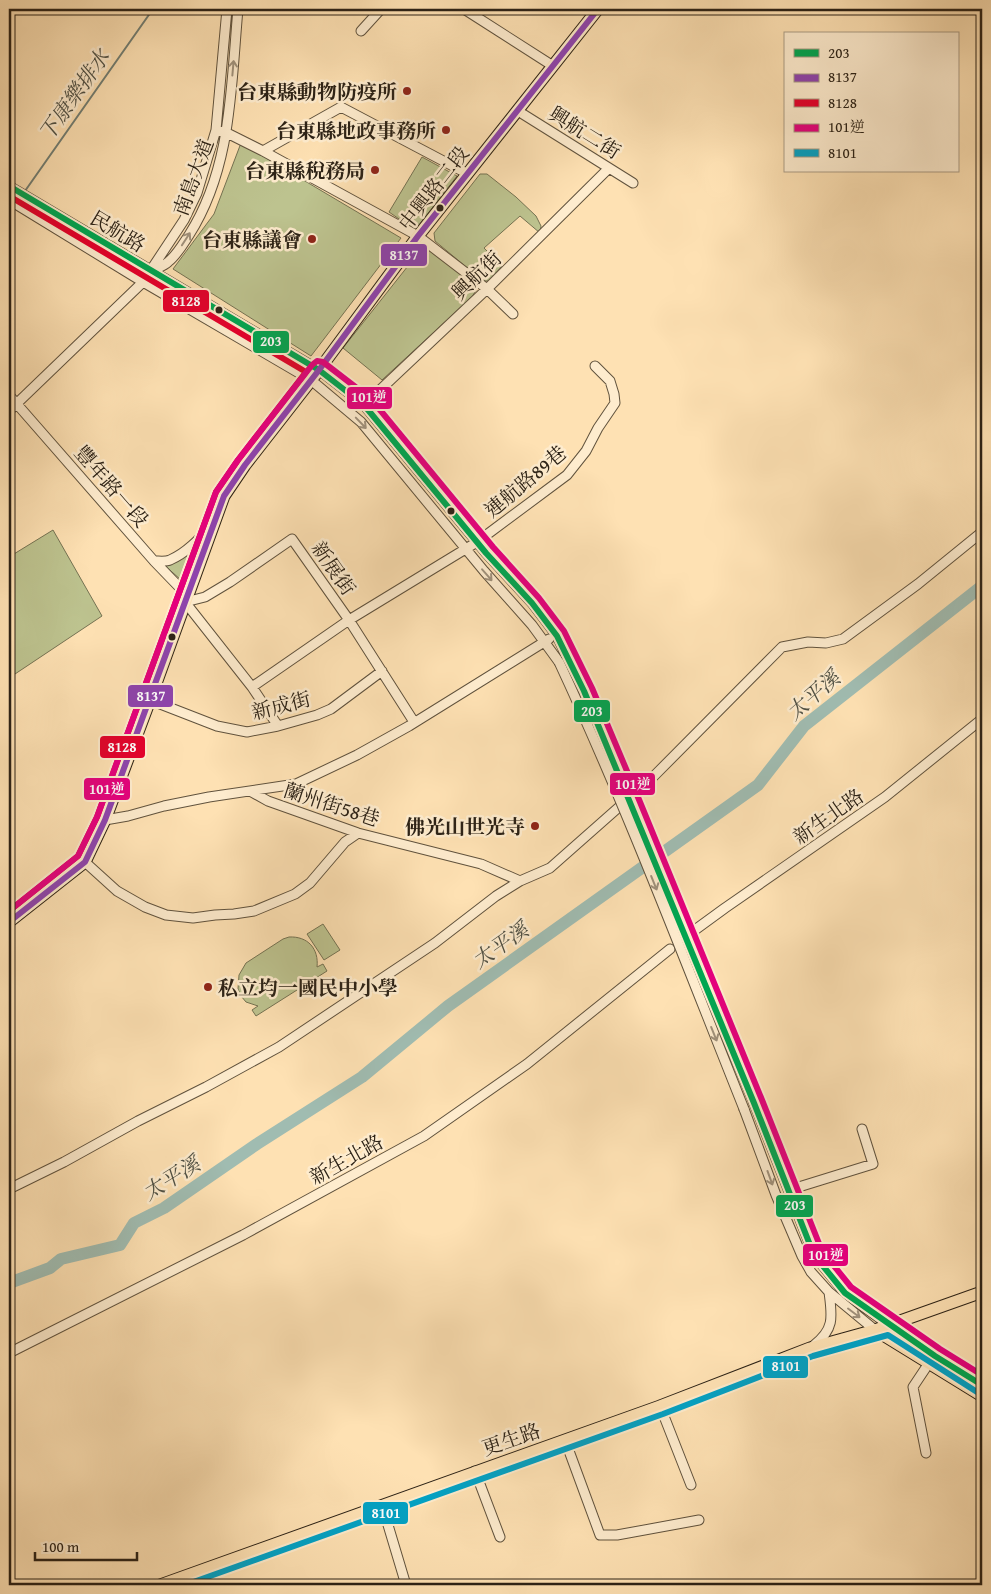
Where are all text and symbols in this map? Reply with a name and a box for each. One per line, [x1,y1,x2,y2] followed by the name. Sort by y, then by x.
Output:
[784,32,958,172] legend
[31,41,118,147] water label: 下康樂排水
[828,42,850,63] text: 203
[228,60,238,76] one-way arrow
[828,66,857,87] text: 8137
[237,77,397,106] place label: 台東縣動物防疫所
[401,85,413,97] marker: 台東縣動物防疫所
[828,92,857,113] text: 8128
[543,99,627,165] street label: 興航二街
[276,116,436,145] place label: 台東縣地政事務所
[828,116,865,137] text: 101逆
[440,124,452,136] marker: 台東縣地政事務所
[166,134,220,220] street label: 南島大道
[391,140,475,236] street label: 中興路二段
[828,142,857,163] text: 8101
[245,156,365,185] place label: 台東縣稅務局
[369,164,381,176] marker: 台東縣稅務局
[85,203,151,259] street label: 民航路
[435,203,445,213] unlabelled marker
[202,225,302,254] place label: 台東縣議會
[181,232,191,246] one-way arrow
[306,233,318,245] marker: 台東縣議會
[380,243,428,267] line badge: 8137
[444,244,508,306] street label: 興航街
[389,245,419,265] text: 8137
[162,289,210,313] line badge: 8128
[171,291,201,311] text: 8128
[214,305,224,315] unlabelled marker
[252,330,290,354] line badge: 203
[260,331,282,351] text: 203
[346,386,393,410] line badge: 101逆
[351,387,387,407] text: 101逆
[355,417,367,429] one-way arrow
[478,438,572,524] street label: 連航路89巷
[68,439,156,533] street label: 豐年路一段
[446,506,456,516] unlabelled marker
[305,535,363,601] street label: 新展街
[482,568,493,581] one-way arrow
[167,632,177,642] unlabelled marker
[779,661,848,727] water label: 太平溪
[127,684,174,708] line badge: 8137
[248,684,314,726] street label: 新成街
[136,686,166,706] text: 8137
[573,699,611,723] line badge: 203
[581,701,603,721] text: 203
[99,735,146,759] line badge: 8128
[107,737,137,757] text: 8128
[609,772,656,796] line badge: 101逆
[615,774,651,794] text: 101逆
[280,775,384,833] street label: 蘭州街58巷
[83,777,131,801] line badge: 101逆
[89,779,125,799] text: 101逆
[787,781,869,851] street label: 新生北路
[405,812,525,841] place label: 佛光山世光寺
[529,820,541,832] marker: 佛光山世光寺
[650,875,659,890] one-way arrow
[465,913,536,976] water label: 太平溪
[218,973,398,1002] place label: 私立均一國民中小學
[202,981,214,993] marker: 私立均一國民中小學
[710,1026,720,1041] one-way arrow
[304,1127,388,1191] street label: 新生北路
[136,1147,208,1208] water label: 太平溪
[766,1170,775,1185] one-way arrow
[775,1194,814,1218] line badge: 203
[784,1195,806,1215] text: 203
[802,1243,849,1267] line badge: 101逆
[808,1245,844,1265] text: 101逆
[847,1308,860,1319] one-way arrow
[762,1355,809,1379] line badge: 8101
[771,1356,801,1376] text: 8101
[478,1416,544,1462] street label: 更生路
[362,1501,409,1525] line badge: 8101
[371,1503,401,1523] text: 8101
[35,1529,138,1561] scale bar
[42,1536,80,1557] text: 100 m

